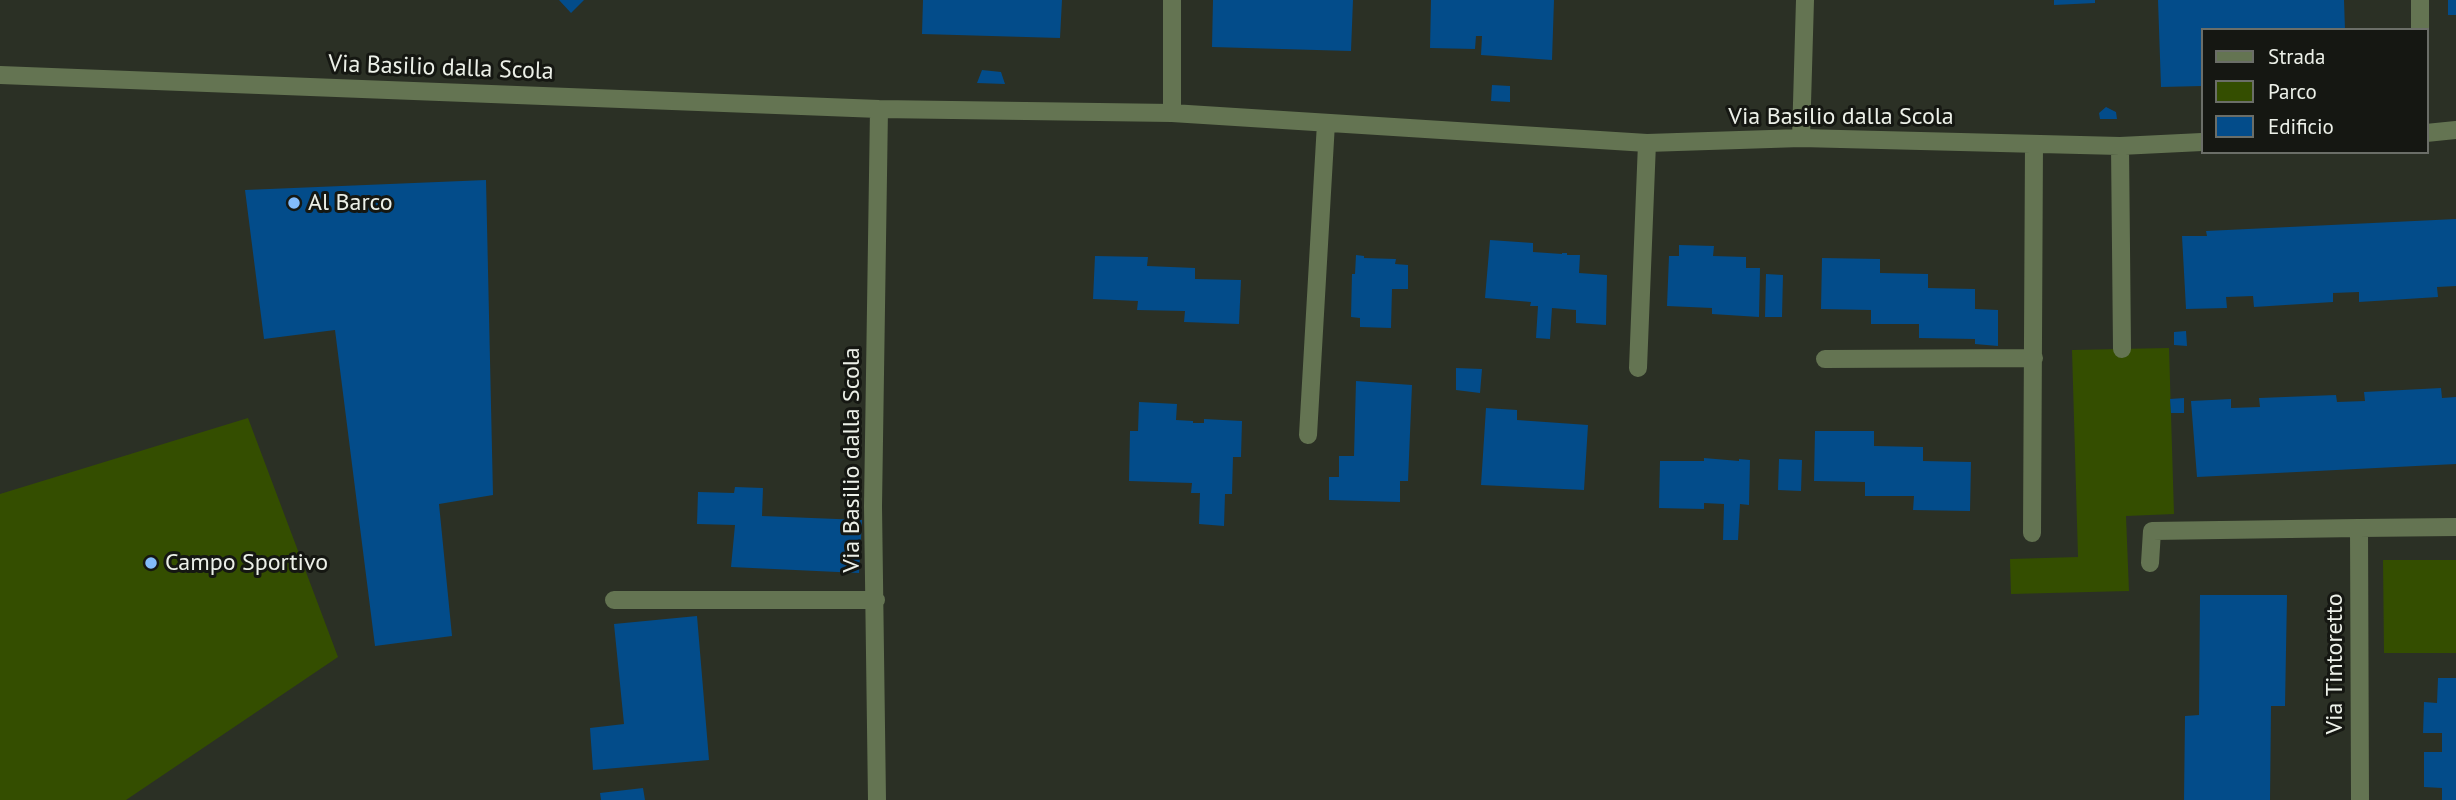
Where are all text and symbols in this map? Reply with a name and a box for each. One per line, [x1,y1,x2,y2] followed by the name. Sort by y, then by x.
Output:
[2200,28,2428,154] legend
[2268,43,2326,70] text: Strada
[328,50,554,86] street label: Via Basilio dalla Scola
[2268,78,2317,105] text: Parco
[1728,103,1954,131] street label: Via Basilio dalla Scola
[2268,113,2334,140] text: Edificio
[308,189,393,217] place label: Al Barco
[286,195,302,211] marker: Al Barco
[838,347,866,573] street label: Via Basilio dalla Scola
[165,549,328,577] place label: Campo Sportivo
[143,555,159,571] marker: Campo Sportivo
[2321,593,2349,735] street label: Via Tintoretto

